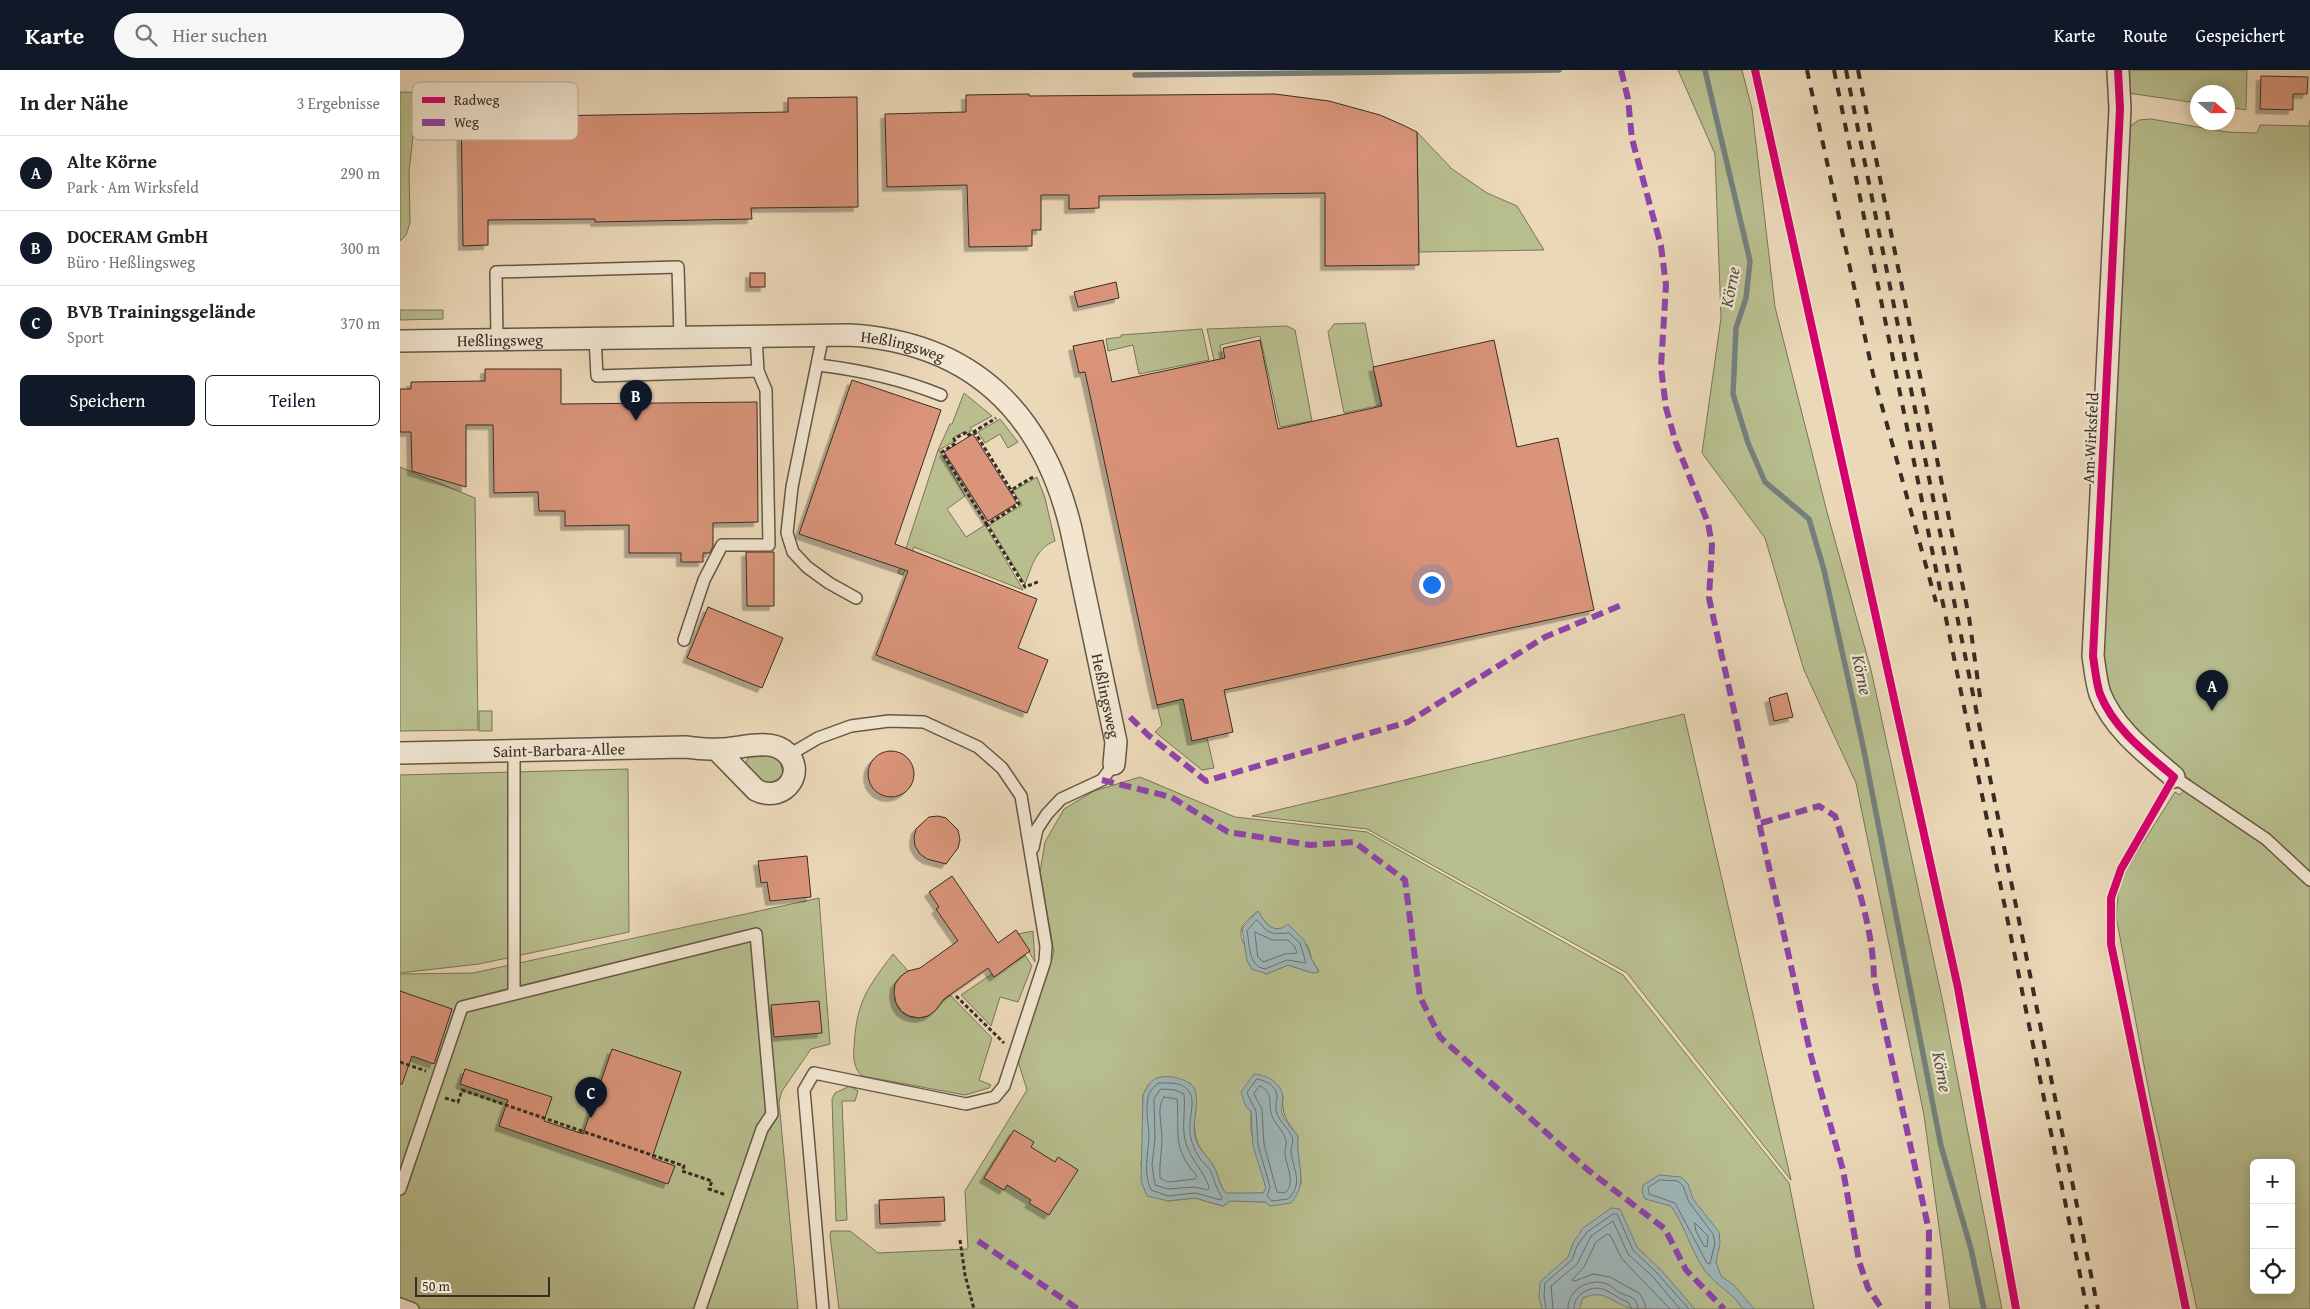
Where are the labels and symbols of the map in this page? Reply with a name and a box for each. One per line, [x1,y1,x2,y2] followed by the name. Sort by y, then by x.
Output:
[412,82,578,140] legend
[2190,85,2235,130] north arrow
[454,90,499,110] text: Radweg
[454,112,479,132] text: Weg
[1712,264,1747,310] water label: Körne
[860,324,949,368] street label: Heßlingsweg
[457,327,543,352] street label: Heßlingsweg
[620,380,652,421] pin: B
[2076,391,2104,484] street label: Am Wirksfeld
[1419,572,1445,598] your location
[1086,651,1127,740] street label: Heßlingsweg
[1845,651,1880,698] water label: Körne
[2196,670,2228,711] pin: A
[493,736,625,763] street label: Saint-Barbara-Allee
[1925,1048,1960,1094] water label: Körne
[575,1077,607,1118] pin: C
[415,1274,550,1297] scale bar

